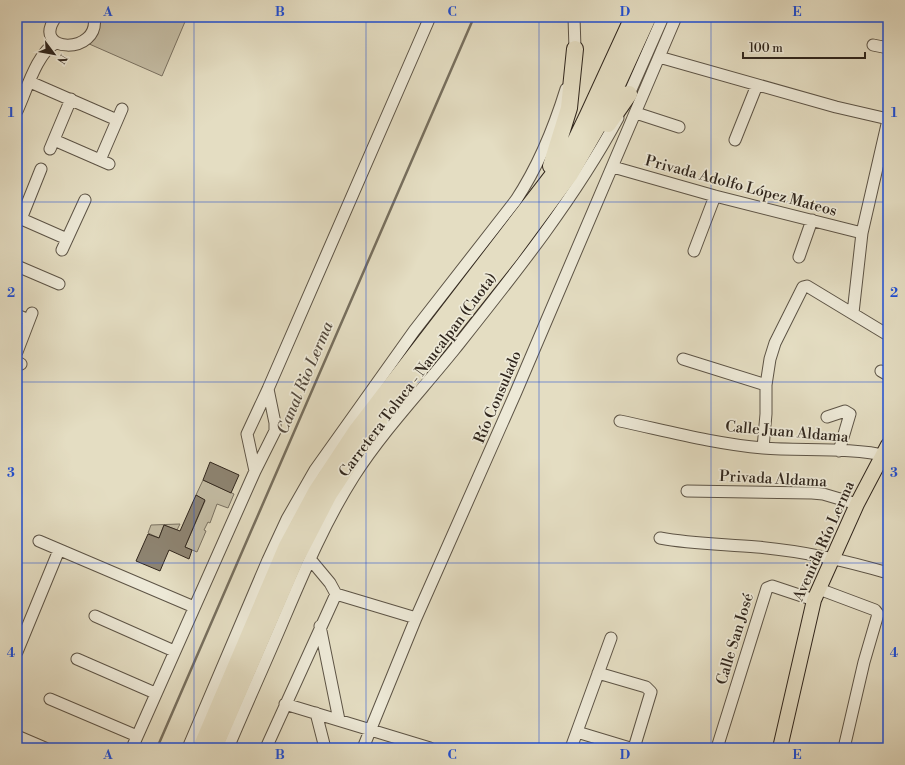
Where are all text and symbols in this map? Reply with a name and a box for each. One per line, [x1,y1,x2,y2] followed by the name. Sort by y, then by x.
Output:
[102,4,113,20] text: A
[275,4,285,20] text: B
[447,4,457,20] text: C
[620,4,630,20] text: D
[792,4,802,20] text: E
[34,34,74,74] north arrow
[743,34,865,60] scale bar
[749,41,783,56] text: 100 m
[53,51,70,66] text: N
[8,105,15,121] text: 1
[891,105,898,121] text: 1
[643,151,839,221] street label: Privada Adolfo López Mateos
[335,269,501,481] street label: Carretera Toluca - Naucalpan (Cuota)
[7,285,15,301] text: 2
[890,285,898,301] text: 2
[272,319,338,437] water label: Canal Rio Lerma
[470,348,526,446] street label: Río Consulado
[725,417,850,447] street label: Calle Juan Aldama
[7,465,15,481] text: 3
[890,465,898,481] text: 3
[719,467,828,491] street label: Privada Aldama
[789,478,859,605] street label: Avenida Río Lerma
[712,591,758,687] street label: Calle San José
[7,645,16,661] text: 4
[890,645,899,661] text: 4
[102,747,113,763] text: A
[275,747,285,763] text: B
[447,747,457,763] text: C
[620,747,630,763] text: D
[792,747,802,763] text: E

